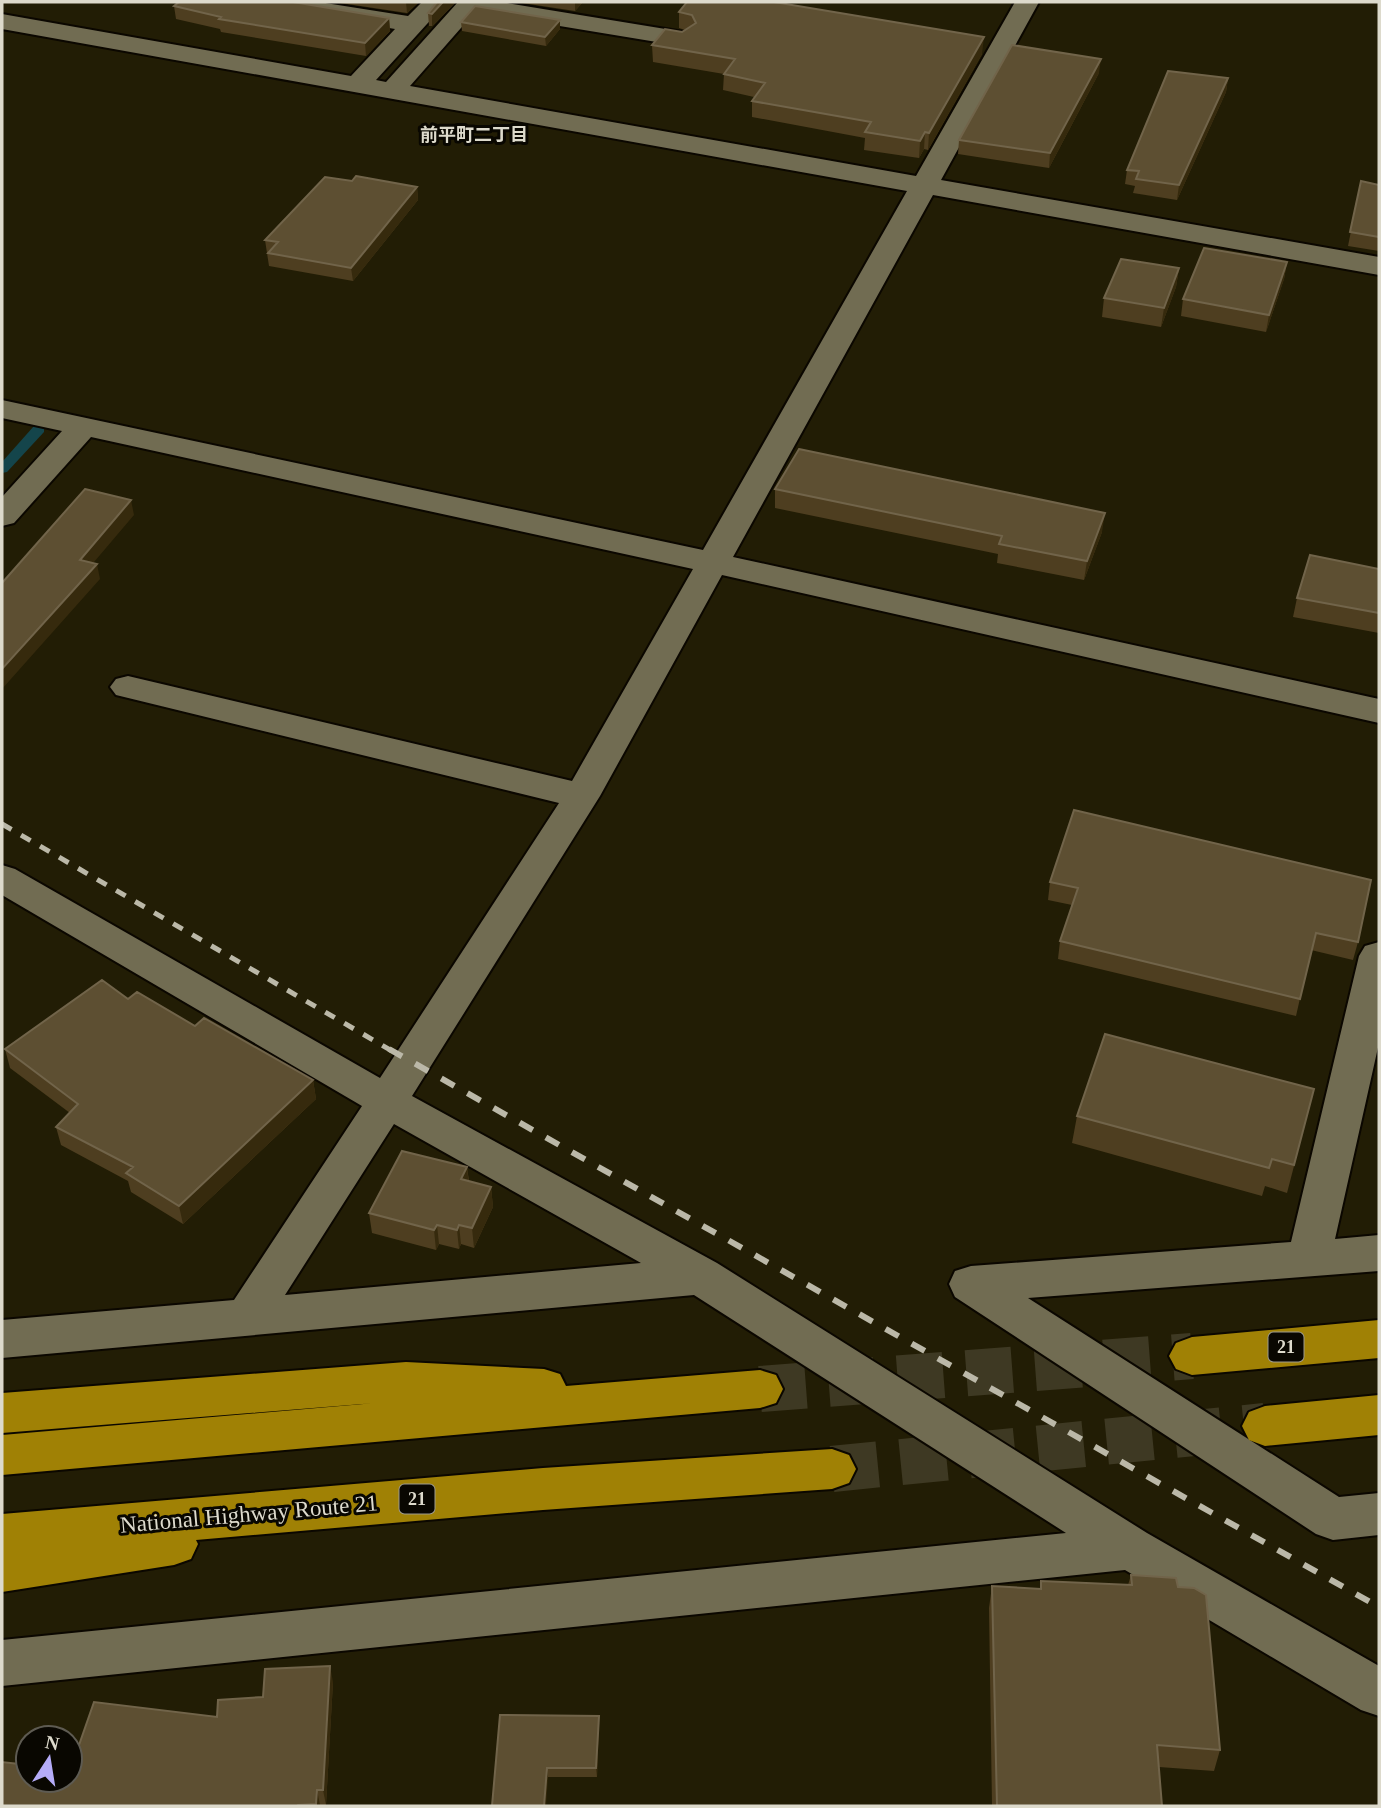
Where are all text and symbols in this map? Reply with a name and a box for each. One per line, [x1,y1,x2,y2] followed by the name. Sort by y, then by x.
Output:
[420,125,528,145] district label: 前平町二丁目
[1268,1332,1304,1362] road number: 21
[400,1484,434,1514] road number: 21
[119,1490,379,1538] street label: National Highway Route 21
[14,1724,84,1794] north arrow
[44,1731,62,1755] text: N

